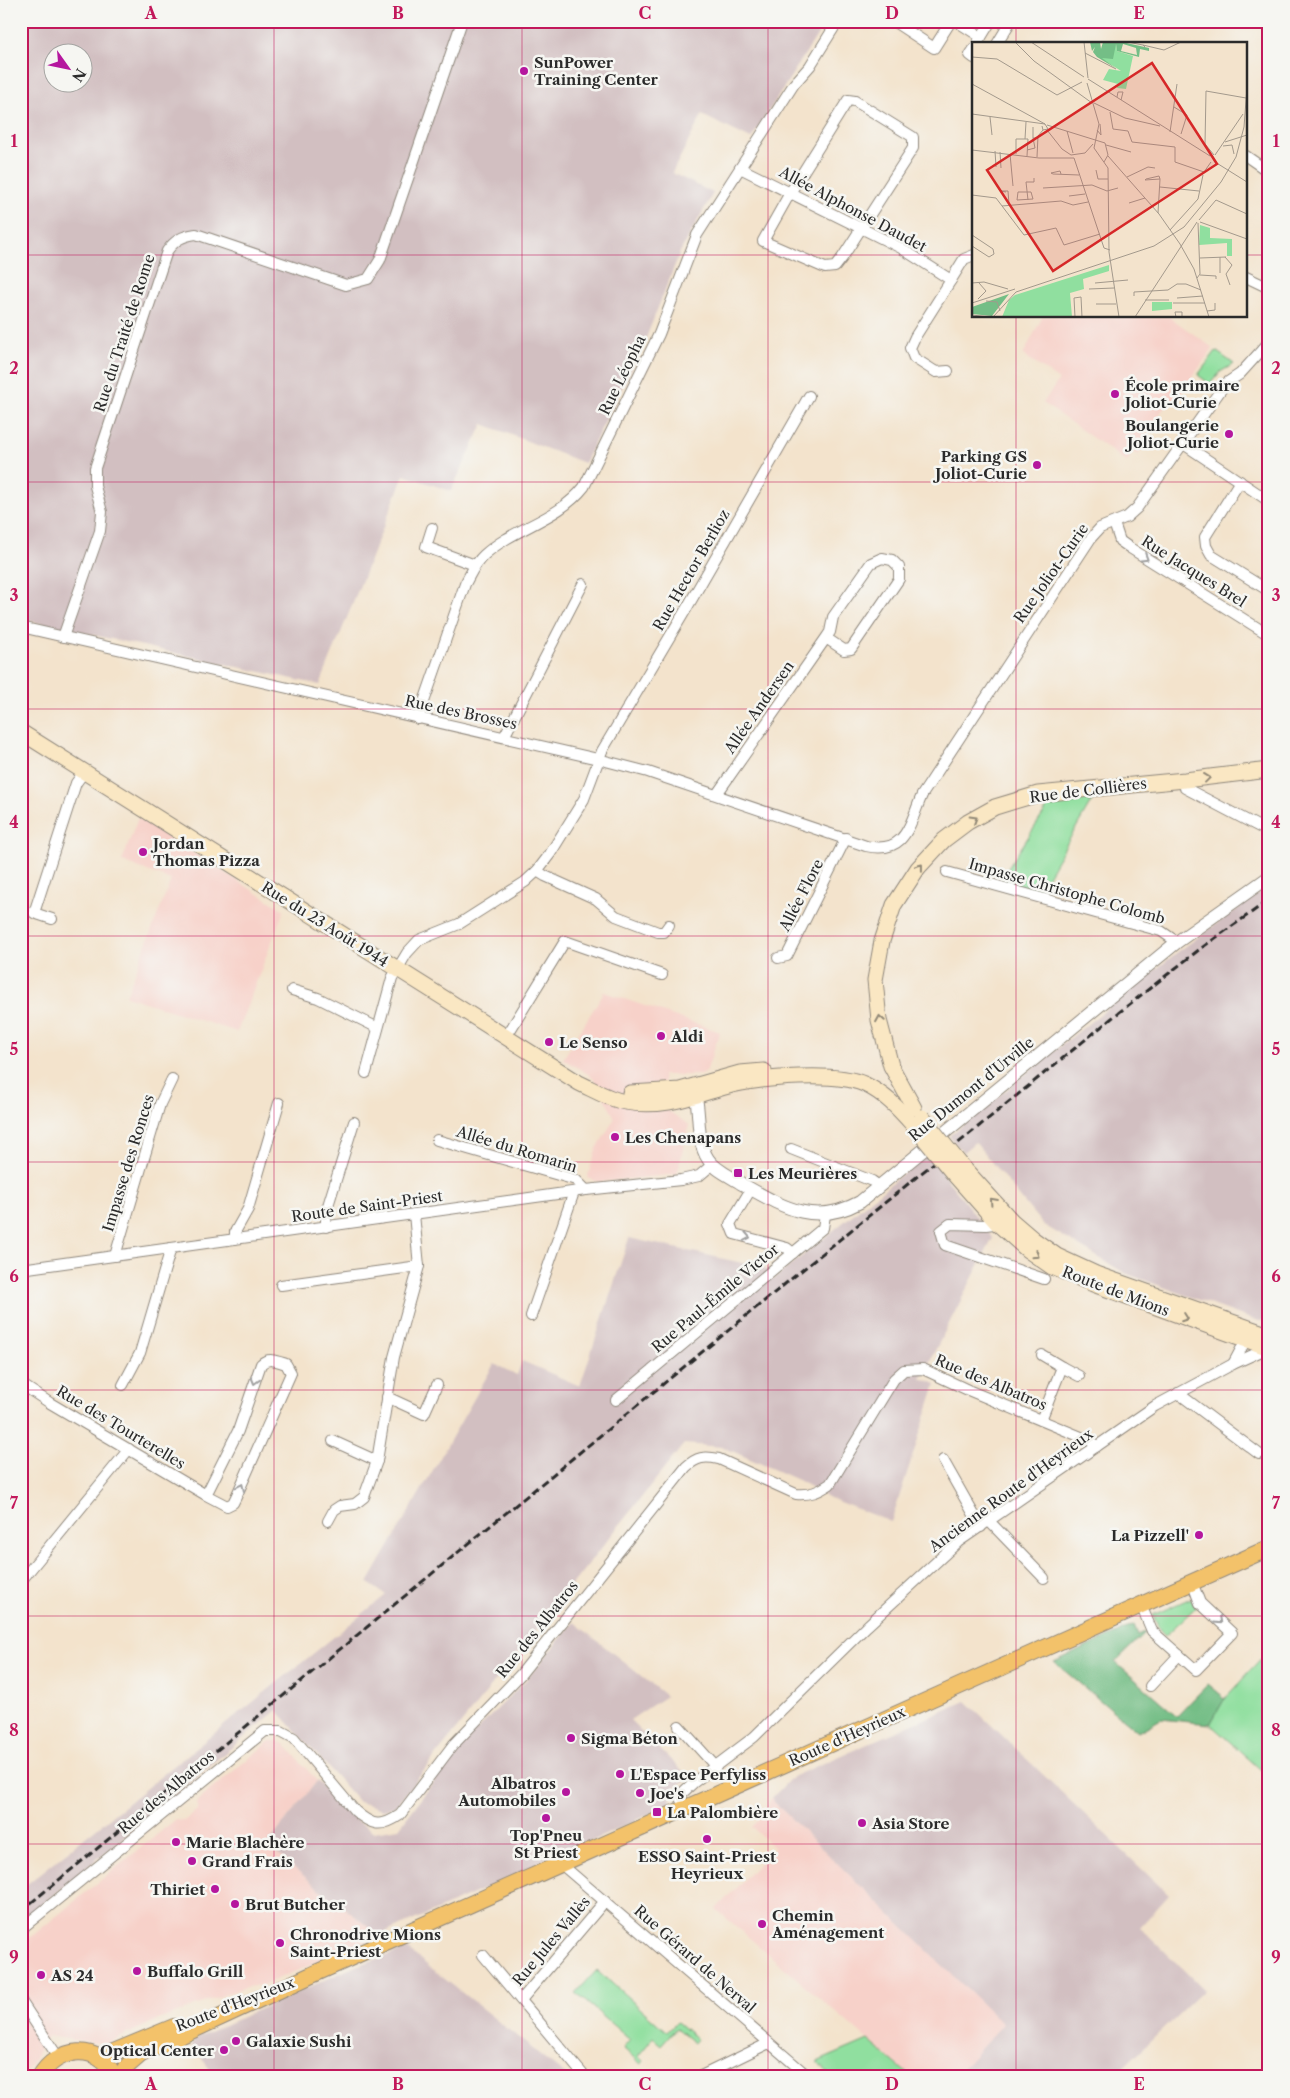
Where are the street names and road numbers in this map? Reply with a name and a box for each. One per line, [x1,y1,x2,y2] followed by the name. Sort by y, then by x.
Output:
[775,162,931,256] street label: Allée Alphonse Daudet
[89,251,159,415] street label: Rue du Traité de Rome
[594,332,650,418] street label: Rue Léopha
[649,506,734,634] street label: Rue Hector Berlioz
[1010,519,1092,627] street label: Rue Joliot-Curie
[1138,531,1250,611] street label: Rue Jacques Brel
[719,656,798,758] street label: Allée Andersen
[403,691,519,733] street label: Rue des Brosses
[1028,773,1148,807] street label: Rue de Collières
[967,854,1167,928] street label: Impasse Christophe Colomb
[774,856,827,935] street label: Allée Flore
[258,877,392,971] street label: Rue du 23 Août 1944
[905,1033,1037,1145] street label: Rue Dumont d'Urville
[98,1092,158,1234] street label: Impasse des Ronces
[453,1121,580,1177] street label: Allée du Romarin
[290,1186,444,1226] street label: Route de Saint-Priest
[648,1239,783,1357] street label: Rue Paul-Émile Victor
[1060,1262,1172,1320] street label: Route de Mions
[932,1350,1050,1414] street label: Rue des Albatros
[53,1381,189,1473] street label: Rue des Tourterelles
[924,1424,1097,1557] street label: Ancienne Route d'Heyrieux
[492,1576,582,1682] street label: Rue des Albatros
[786,1702,908,1770] street label: Route d'Heyrieux
[114,1746,218,1838] street label: Rue des Albatros
[508,1892,594,1990] street label: Rue Jules Vallès
[630,1901,760,2017] street label: Rue Gérard de Nerval
[173,1973,297,2035] street label: Route d'Heyrieux

